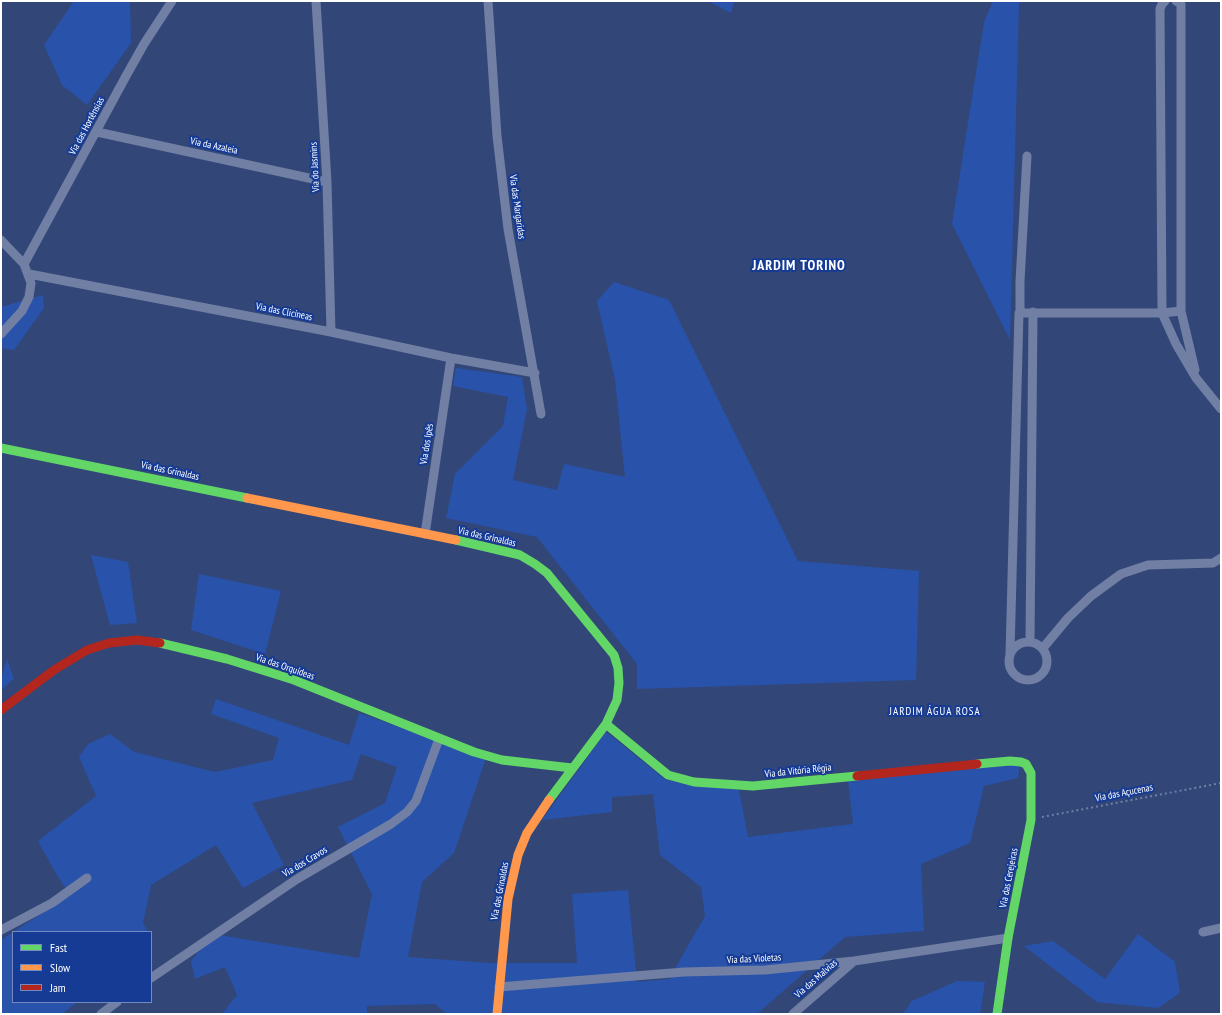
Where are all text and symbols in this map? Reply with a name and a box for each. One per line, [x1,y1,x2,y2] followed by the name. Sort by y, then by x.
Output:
[67,95,107,157] street label: Via das Hortênsias
[189,135,239,157] street label: Via da Azaleia
[308,142,322,192] street label: Via do Jasmins
[507,174,527,240] street label: Via das Margaridas
[752,258,846,274] district label: JARDIM TORINO
[255,301,313,323] street label: Via das Clicíneas
[418,423,436,465] street label: Via dos Ipês
[140,459,200,483] street label: Via das Grinaldas
[457,525,517,549] street label: Via das Grinaldas
[254,651,316,683] street label: Via das Orquídeas
[889,705,981,719] district label: JARDIM ÁGUA ROSA
[764,762,832,780] street label: Via da Vitória Régia
[1094,782,1154,804] street label: Via das Açucenas
[281,844,329,880] street label: Via dos Cravos
[997,847,1021,909] street label: Via das Cerejeiras
[488,861,512,921] street label: Via das Grinaldas
[12,931,152,1003] legend
[50,940,67,955] text: Fast
[726,952,782,966] street label: Via das Violetas
[792,957,840,1001] street label: Via das Malvias
[50,960,70,975] text: Slow
[50,980,66,995] text: Jam

